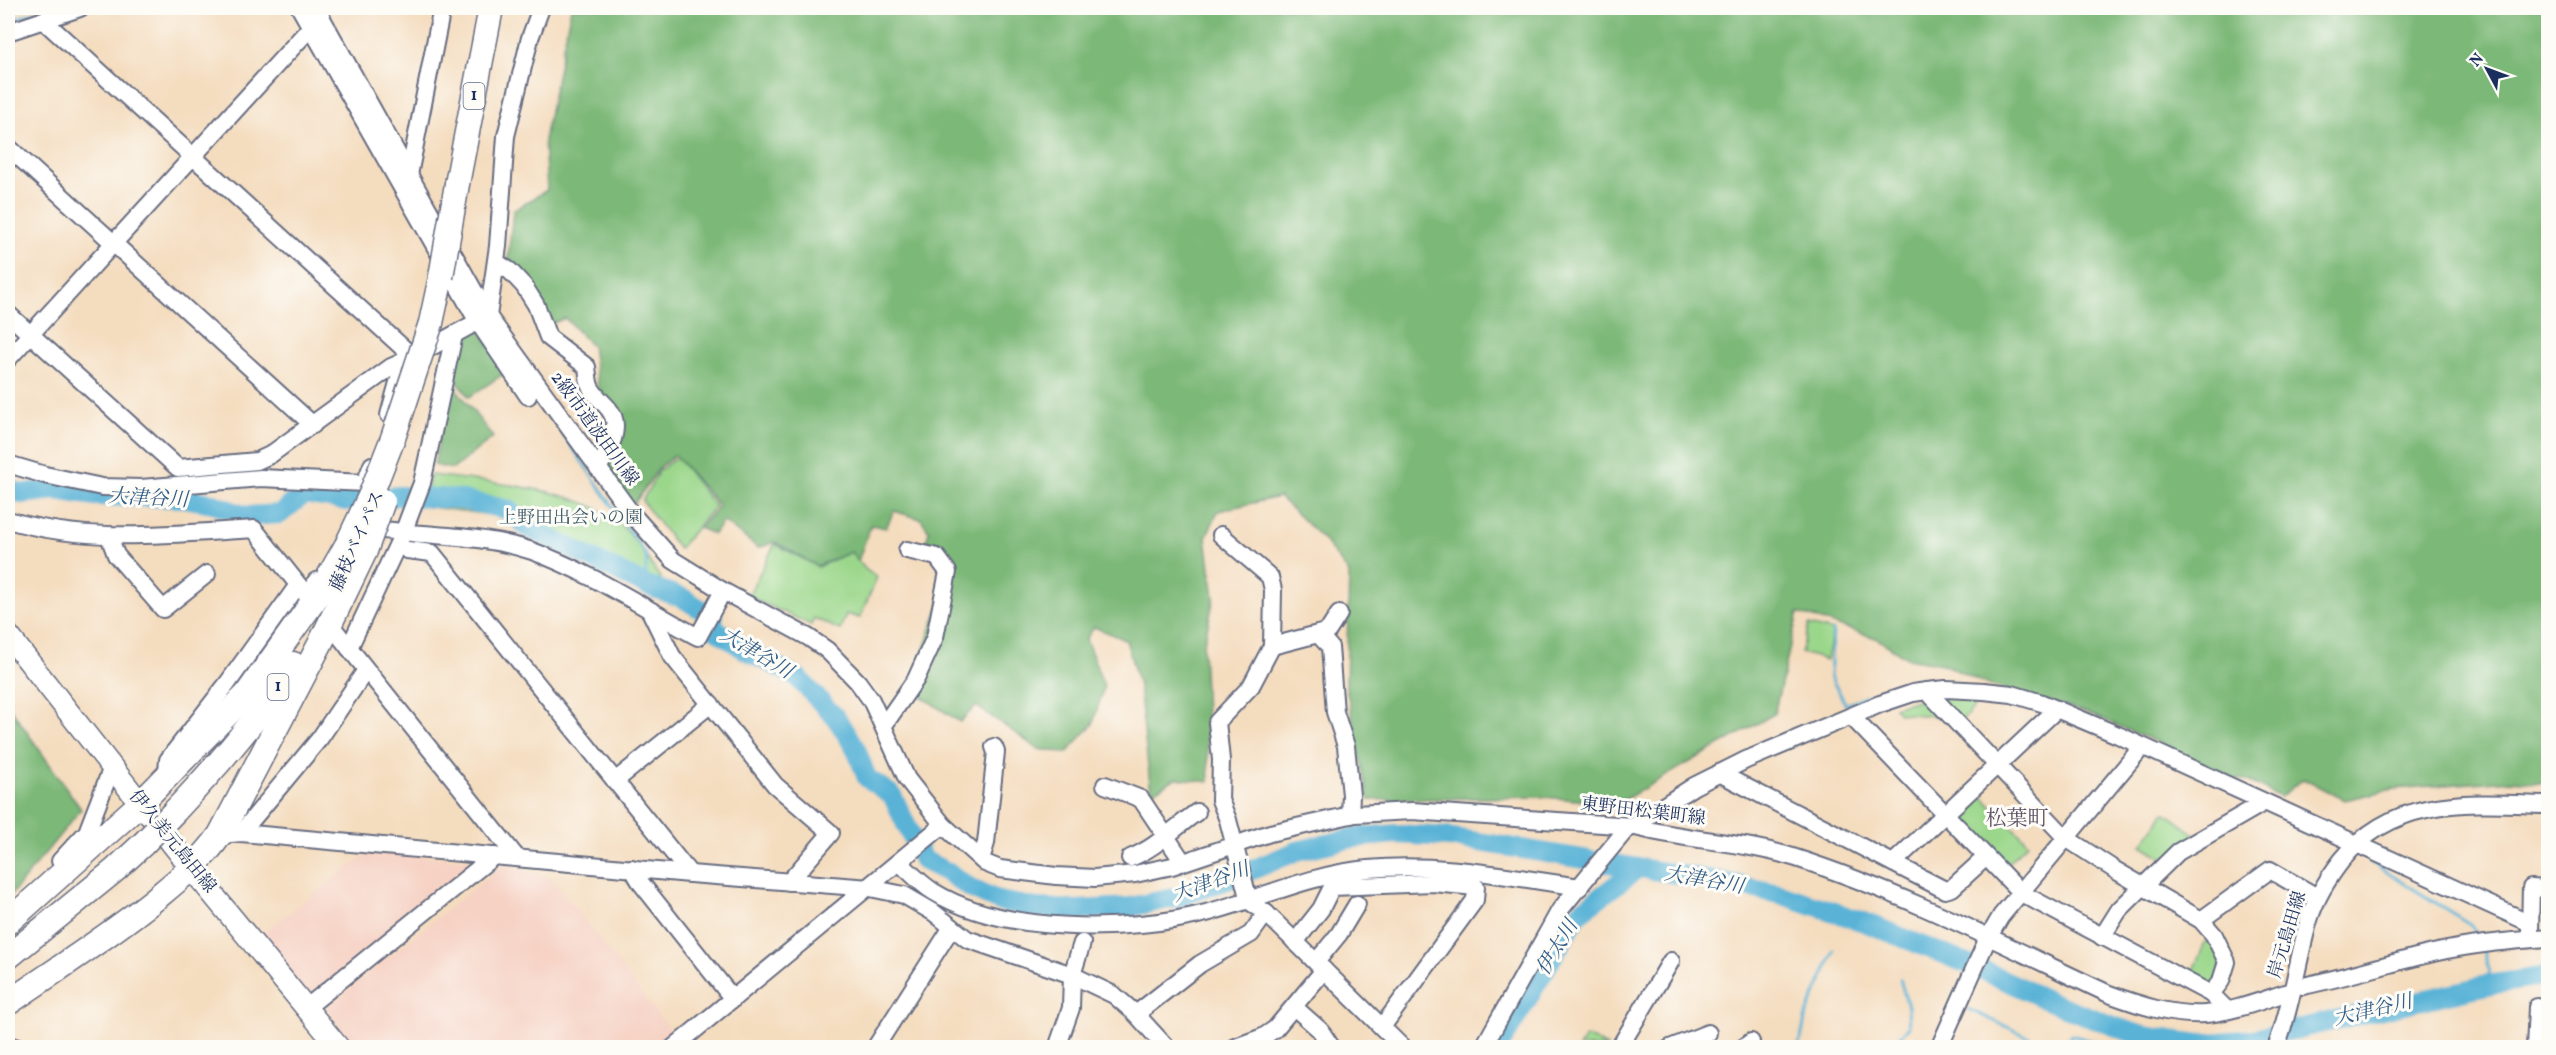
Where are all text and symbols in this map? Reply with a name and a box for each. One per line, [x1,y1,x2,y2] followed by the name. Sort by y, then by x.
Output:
[2457,39,2517,99] north arrow
[2465,49,2490,72] text: N
[464,83,484,109] road number: 1
[544,367,644,491] street label: 2級市道波田川線
[107,483,191,515] water label: 大津谷川
[325,487,391,595] street label: 藤枝バイパス
[499,506,643,531] park label: 上野田出会いの園
[715,621,799,688] water label: 大津谷川
[268,674,288,700] road number: 1
[123,785,221,899] street label: 伊久美元島田線
[1579,792,1707,832] street label: 東野田松葉町線
[1986,805,2049,834] district label: 松葉町
[1169,855,1255,910] water label: 大津谷川
[1662,860,1748,902] water label: 大津谷川
[2263,888,2313,982] street label: 岸元島田線
[1531,913,1586,981] water label: 伊太川
[2331,988,2417,1034] water label: 大津谷川

